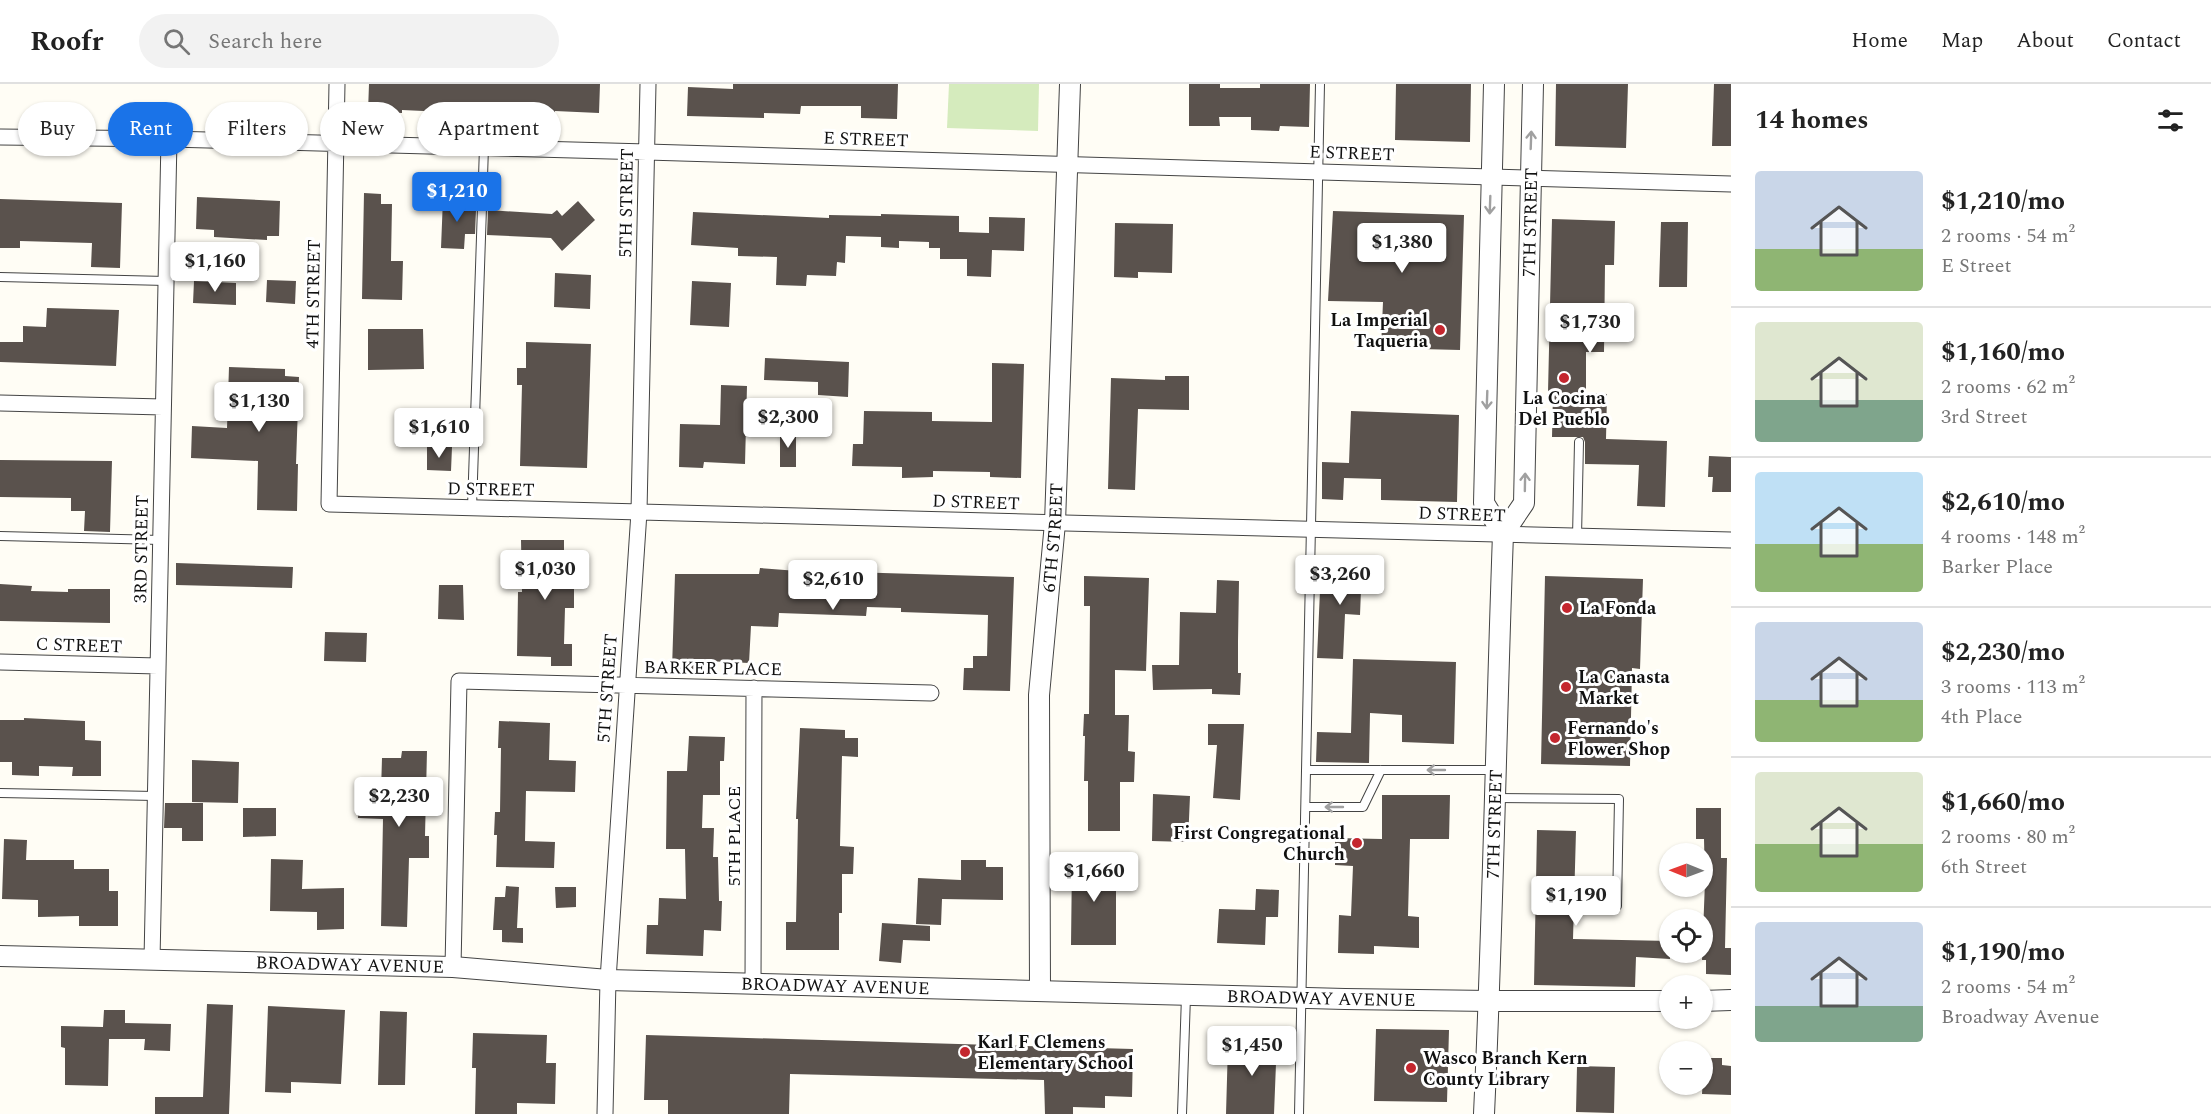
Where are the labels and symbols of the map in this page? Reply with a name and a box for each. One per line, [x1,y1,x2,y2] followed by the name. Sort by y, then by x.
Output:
[823,125,909,154] street label: E STREET
[1525,131,1537,151] one-way arrow
[1309,139,1395,168] street label: E STREET
[612,148,641,258] street label: 5TH STREET
[1516,167,1545,278] street label: 7TH STREET
[408,172,506,223] pin: $1,210
[1484,195,1496,215] one-way arrow
[1353,223,1451,274] pin: $1,380
[299,239,328,349] street label: 4TH STREET
[166,242,264,293] pin: $1,160
[1541,303,1639,354] pin: $1,730
[1330,307,1429,355] place label: La Imperial Taqueria
[1433,323,1447,337] marker: La Imperial Taqueria
[1557,371,1571,385] marker: La Cocina Del Pueblo
[210,382,308,433] pin: $1,130
[1518,385,1610,433] place label: La Cocina Del Pueblo
[1481,390,1492,410] one-way arrow
[739,398,837,449] pin: $2,300
[390,408,488,459] pin: $1,610
[1519,473,1530,493] one-way arrow
[447,475,535,504] street label: D STREET
[1036,483,1070,593] street label: 6TH STREET
[932,487,1020,518] street label: D STREET
[127,495,156,604] street label: 3RD STREET
[1418,499,1506,530] street label: D STREET
[496,550,594,601] pin: $1,030
[1291,555,1389,606] pin: $3,260
[784,560,882,611] pin: $2,610
[1579,595,1657,622] place label: La Fonda
[1560,601,1574,615] marker: La Fonda
[35,630,123,661] street label: C STREET
[590,633,625,744] street label: 5TH STREET
[644,654,782,683] street label: BARKER PLACE
[1578,664,1671,712] place label: La Canasta Market
[1559,680,1573,694] marker: La Canasta Market
[1567,715,1670,763] place label: Fernando's Flower Shop
[1548,731,1562,745] marker: Fernando's Flower Shop
[1426,764,1446,776] one-way arrow
[1480,769,1510,879] street label: 7TH STREET
[350,777,448,828] pin: $2,230
[721,786,748,886] street label: 5TH PLACE
[1324,801,1344,813] one-way arrow
[1173,820,1345,868] place label: First Congregational Church
[1350,836,1364,850] marker: First Congregational Church
[1659,843,1713,897] north arrow
[1045,852,1143,903] pin: $1,660
[1527,876,1625,927] pin: $1,190
[255,949,445,981] street label: BROADWAY AVENUE
[741,970,930,1002] street label: BROADWAY AVENUE
[1226,983,1416,1014] street label: BROADWAY AVENUE
[1203,1026,1301,1077] pin: $1,450
[977,1029,1134,1077] place label: Karl F Clemens Elementary School
[958,1045,972,1059] marker: Karl F Clemens Elementary School
[1423,1045,1588,1093] place label: Wasco Branch Kern County Library
[1404,1061,1418,1075] marker: Wasco Branch Kern County Library

